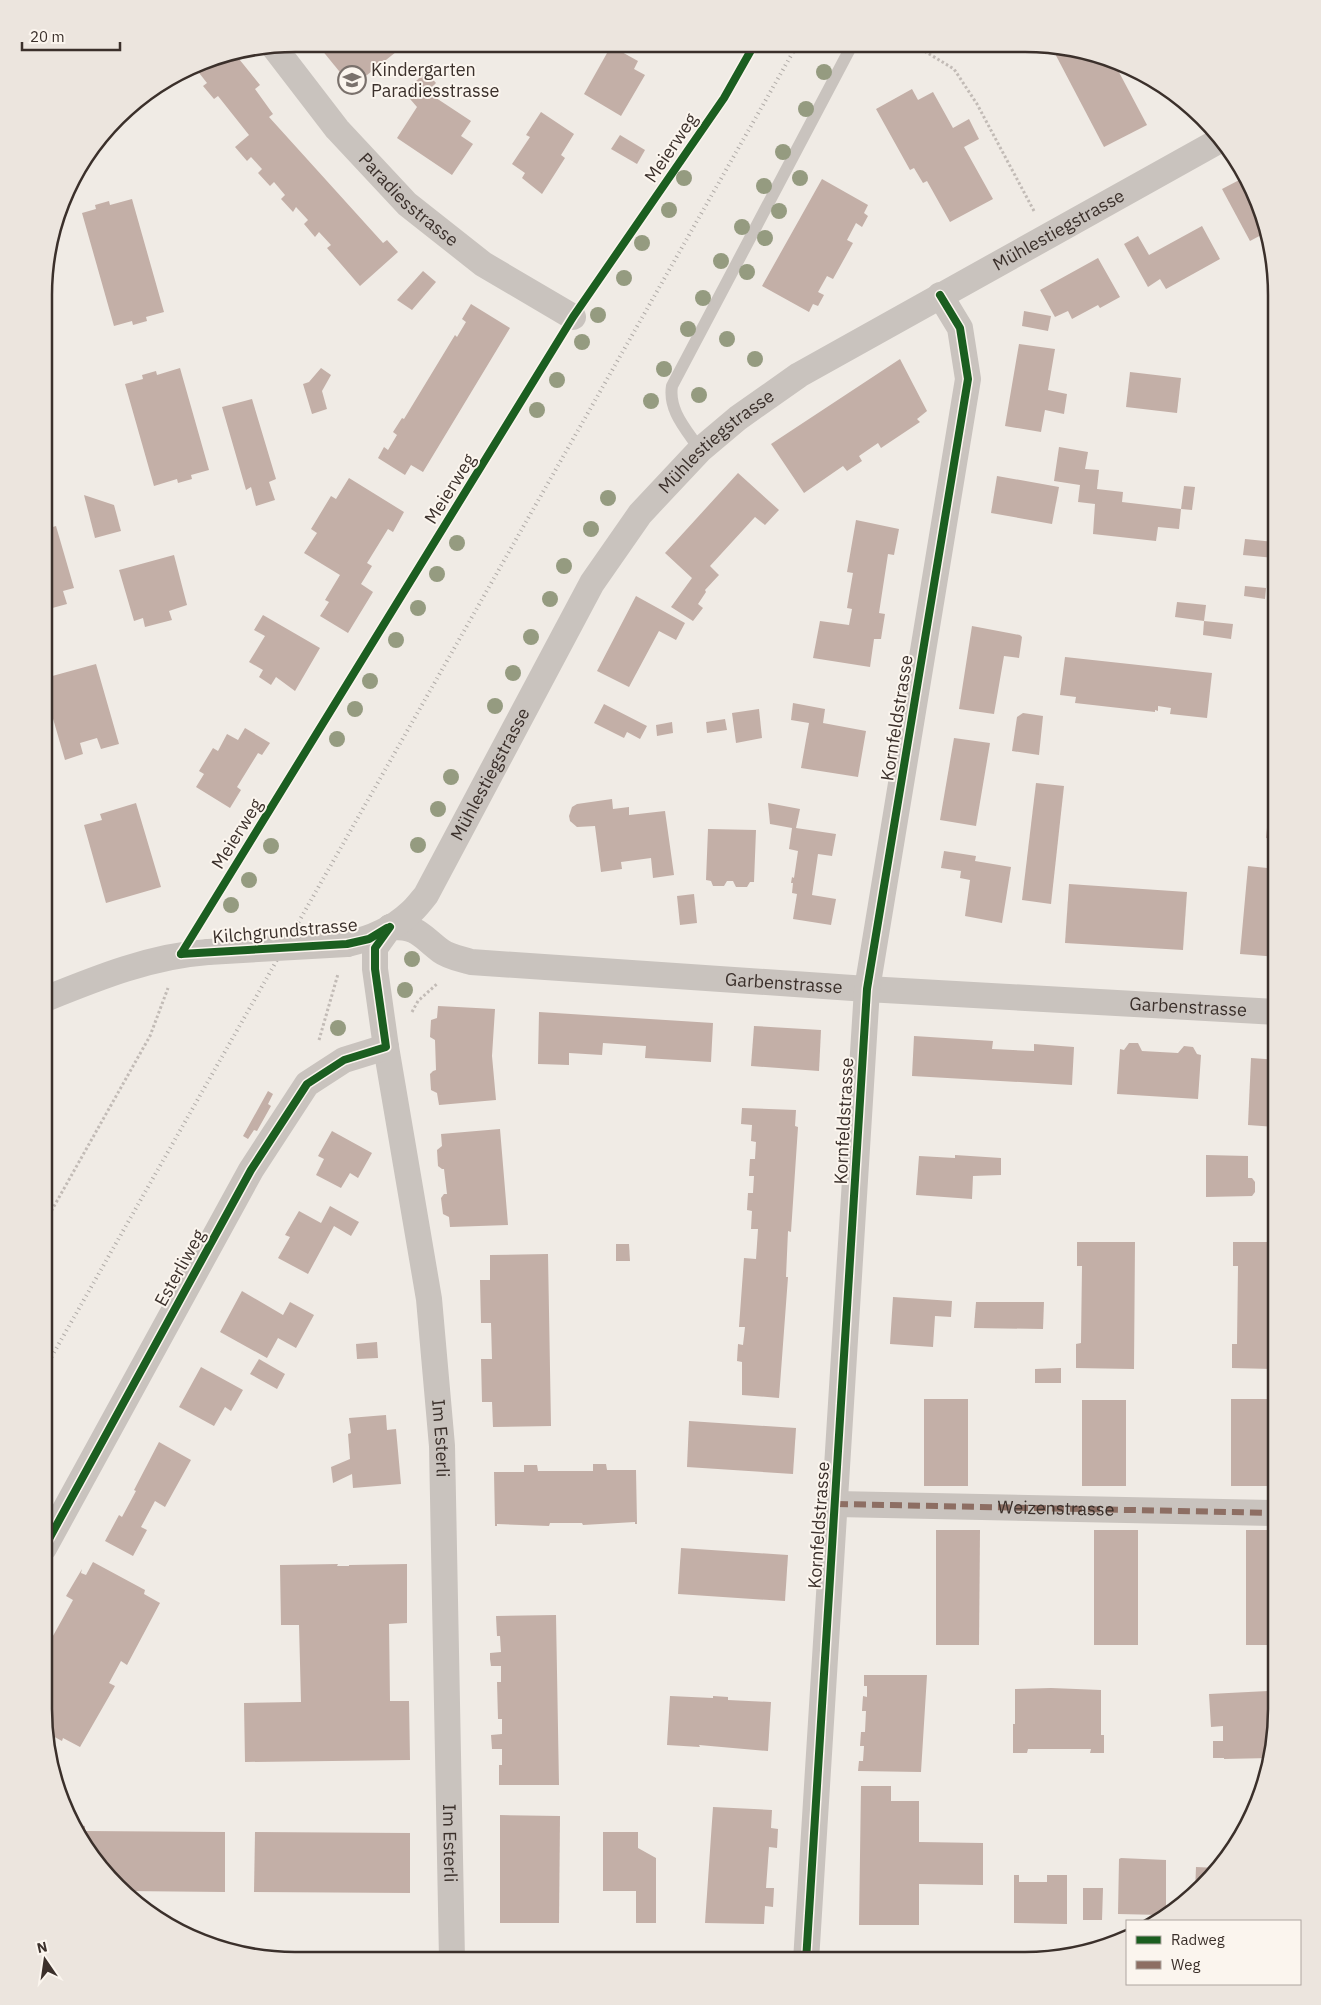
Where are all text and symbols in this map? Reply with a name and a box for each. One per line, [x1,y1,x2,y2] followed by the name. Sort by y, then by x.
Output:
[22,20,120,52] scale bar
[30,27,65,46] text: 20 m
[371,58,499,102] place label: Kindergarten Paradiesstrasse
[337,65,367,95] school or university icon: Kindergarten Paradiesstrasse
[639,108,702,187] street label: Meierweg
[354,147,463,251] street label: Paradiesstrasse
[989,184,1128,276] street label: Mühlestiegstrasse
[653,384,779,498] street label: Mühlestiegstrasse
[419,449,480,528] street label: Meierweg
[875,653,918,783] street label: Kornfeldstrasse
[445,703,535,844] street label: Mühlestiegstrasse
[206,794,267,873] street label: Meierweg
[211,913,359,948] street label: Kilchgrundstrasse
[724,967,843,998] street label: Garbenstrasse
[1129,992,1248,1021] street label: Garbenstrasse
[829,1057,858,1185] street label: Kornfeldstrasse
[149,1225,210,1310] street label: Esterliweg
[427,1398,455,1478] street label: Im Esterli
[803,1461,834,1589] street label: Kornfeldstrasse
[997,1495,1115,1521] street label: Weizenstrasse
[438,1804,462,1883] street label: Im Esterli
[1126,1920,1301,1985] legend
[1171,1930,1225,1949] text: Radweg
[20,1935,70,1985] north arrow
[35,1937,49,1957] text: N
[1171,1955,1200,1974] text: Weg

